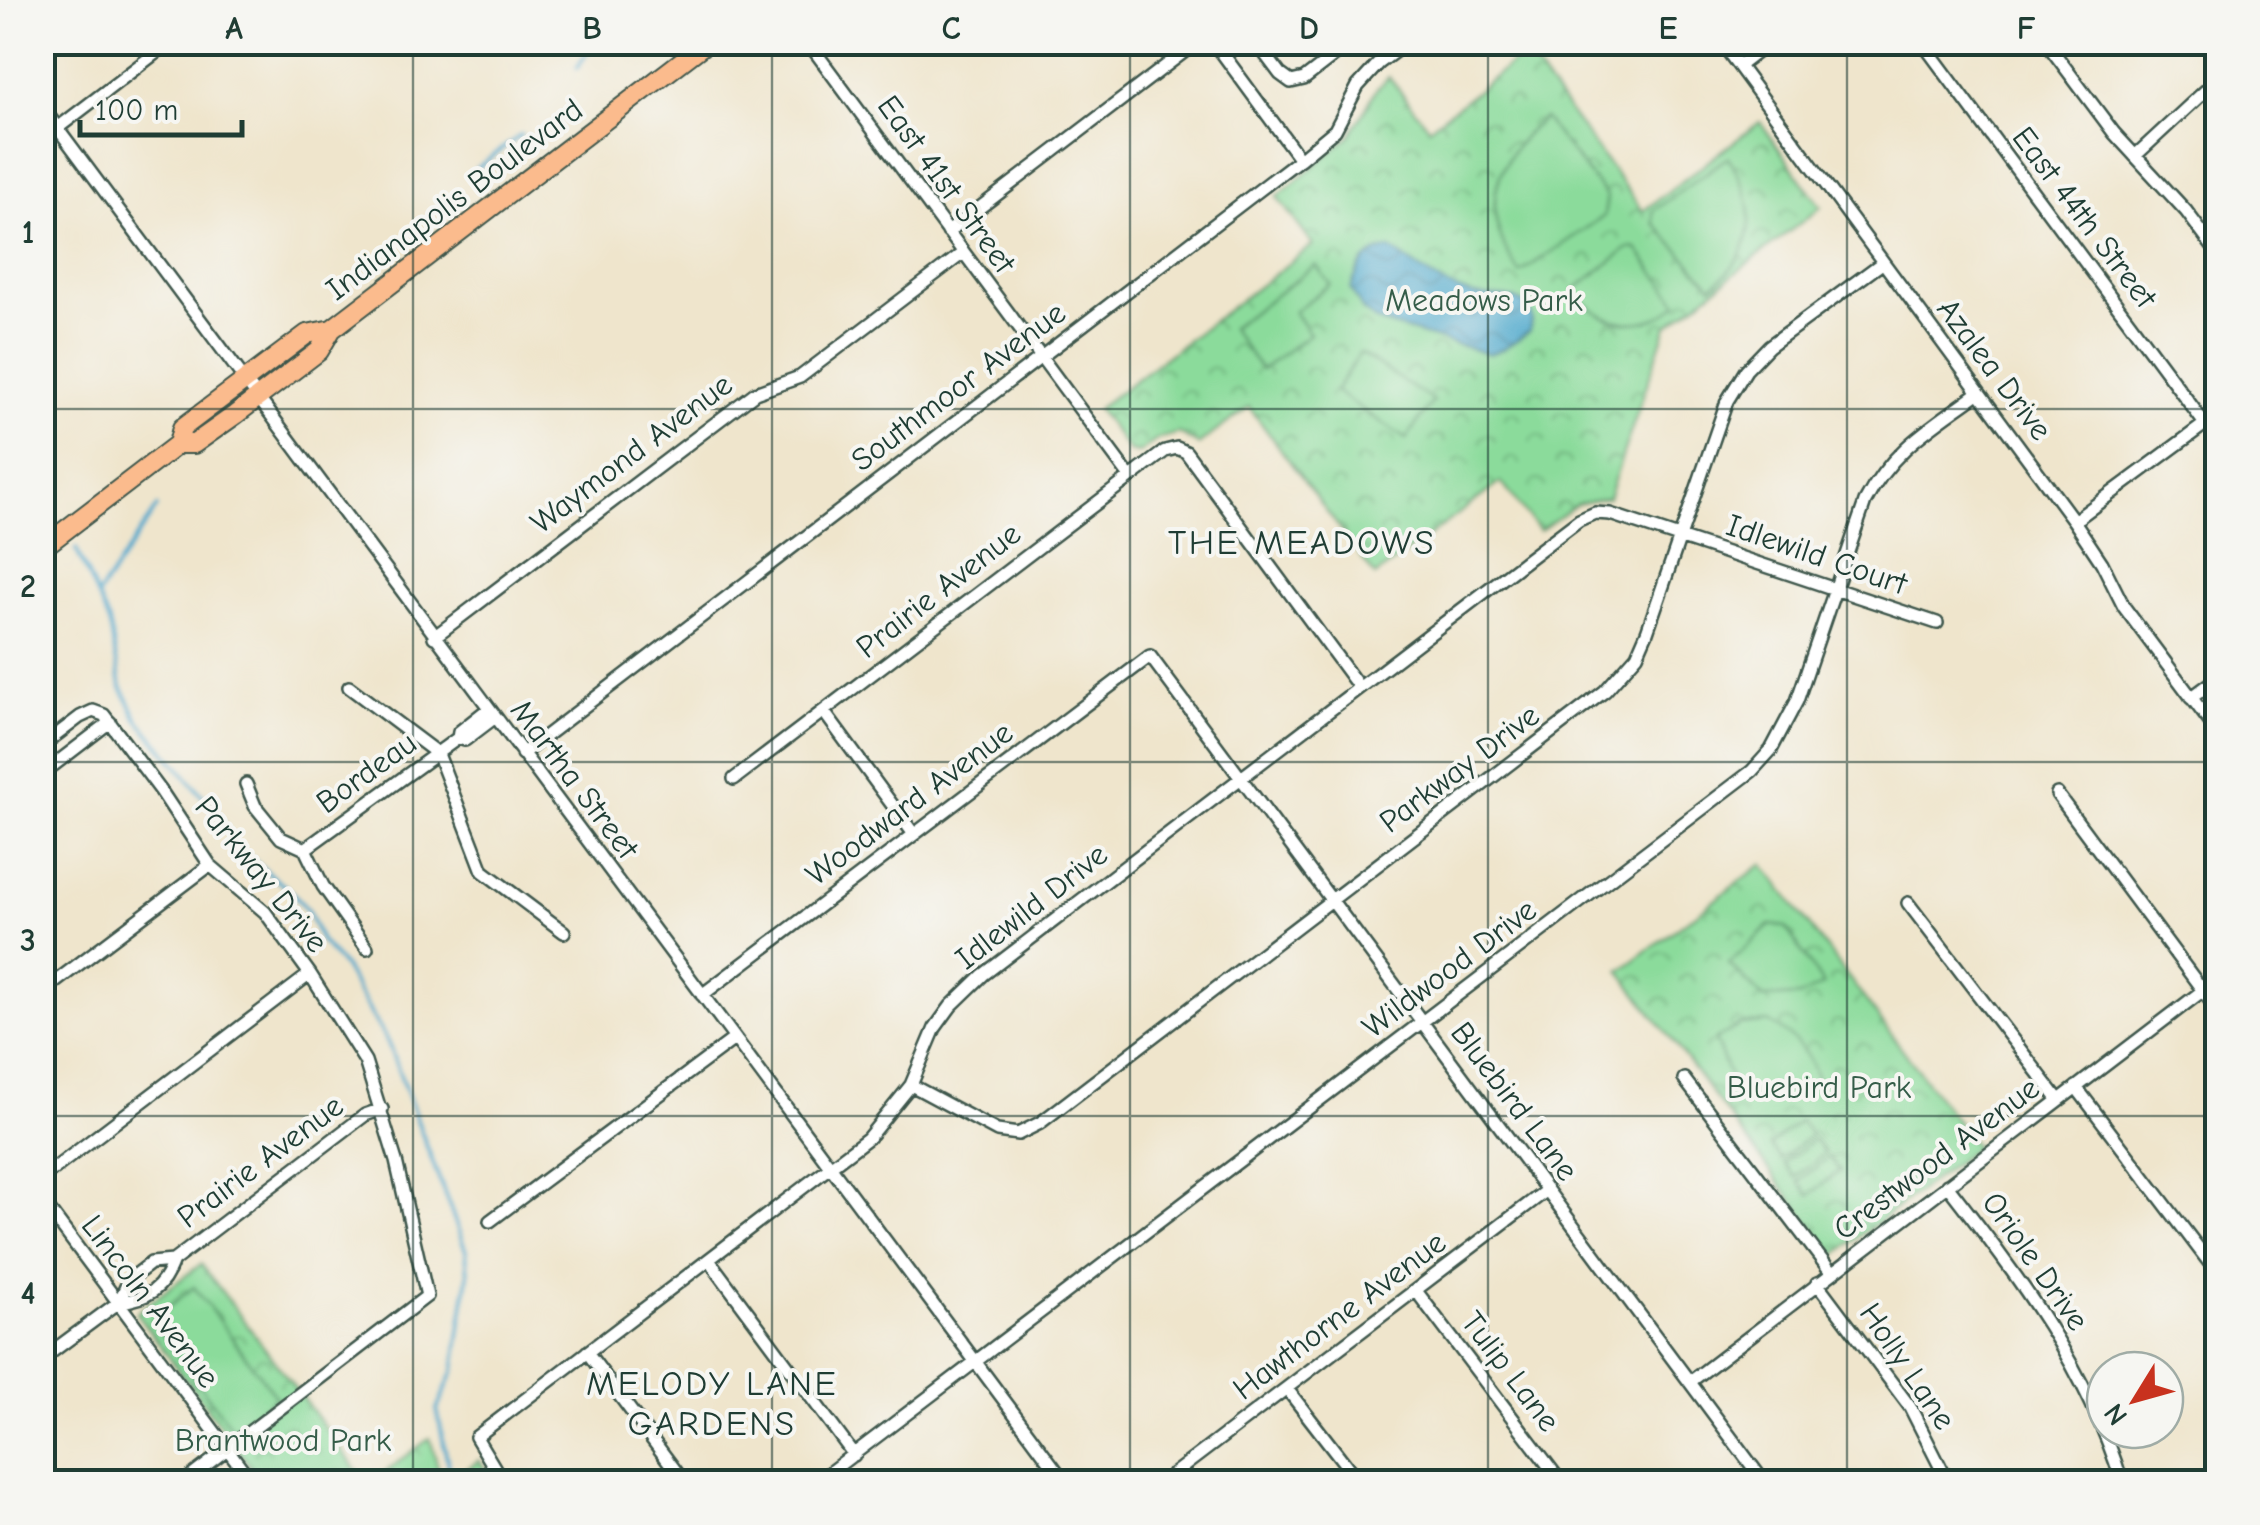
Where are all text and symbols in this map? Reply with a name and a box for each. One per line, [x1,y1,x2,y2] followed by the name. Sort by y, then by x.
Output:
[225,10,243,47] text: A
[582,10,602,47] text: B
[941,10,961,47] text: C
[1299,10,1319,47] text: D
[1659,10,1678,47] text: E
[2017,10,2036,47] text: F
[80,75,242,137] scale bar
[870,88,1024,281] street label: East 41st Street
[319,91,590,308] street label: Indianapolis Boulevard
[95,93,178,128] text: 100 m
[2005,119,2165,316] street label: East 44th Street
[22,214,34,251] text: 1
[1385,282,1583,319] park label: Meadows Park
[1929,291,2060,447] street label: Azalea Drive
[844,294,1073,479] street label: Southmoor Avenue
[523,366,739,541] street label: Waymond Avenue
[1722,506,1913,603] street label: Idlewild Court
[849,515,1028,666] street label: Prairie Avenue
[1168,522,1436,563] district label: THE MEADOWS
[20,568,36,605] text: 2
[503,692,647,867] street label: Martha Street
[1372,696,1546,840] street label: Parkway Drive
[799,714,1020,893] street label: Woodward Avenue
[309,724,423,821] street label: Bordeau
[187,789,336,960] street label: Parkway Drive
[948,836,1115,977] street label: Idlewild Drive
[1355,891,1543,1046] street label: Wildwood Drive
[20,922,36,959] text: 3
[1443,1015,1586,1188] street label: Bluebird Lane
[1727,1069,1912,1106] park label: Bluebird Park
[1826,1069,2046,1248] street label: Crestwood Avenue
[170,1087,350,1236] street label: Prairie Avenue
[1975,1185,2097,1337] street label: Oriole Drive
[74,1208,227,1395] street label: Lincoln Avenue
[1226,1223,1453,1407] street label: Hawthorne Avenue
[20,1275,36,1312] text: 4
[1852,1296,1963,1437] street label: Holly Lane
[1453,1304,1568,1439] street label: Tulip Lane
[2085,1350,2185,1450] north arrow
[586,1363,838,1444] district label: MELODY LANE GARDENS
[2098,1398,2134,1431] text: N
[175,1422,392,1459] park label: Brantwood Park

